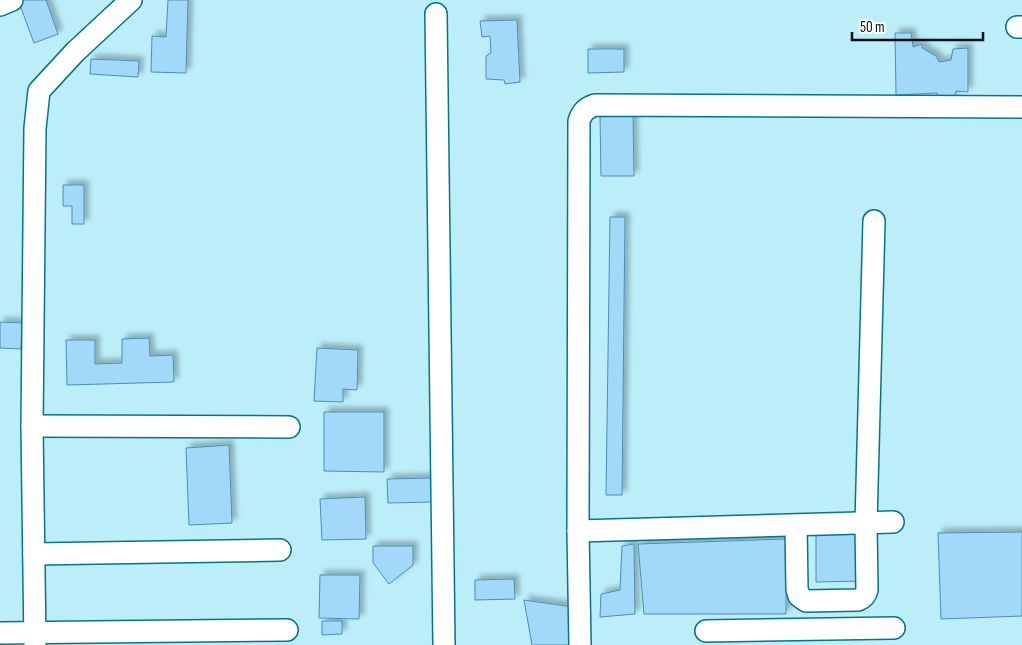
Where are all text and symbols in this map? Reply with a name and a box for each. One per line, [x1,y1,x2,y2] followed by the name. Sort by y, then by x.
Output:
[852,10,983,42] scale bar
[860,18,885,37] text: 50 m

